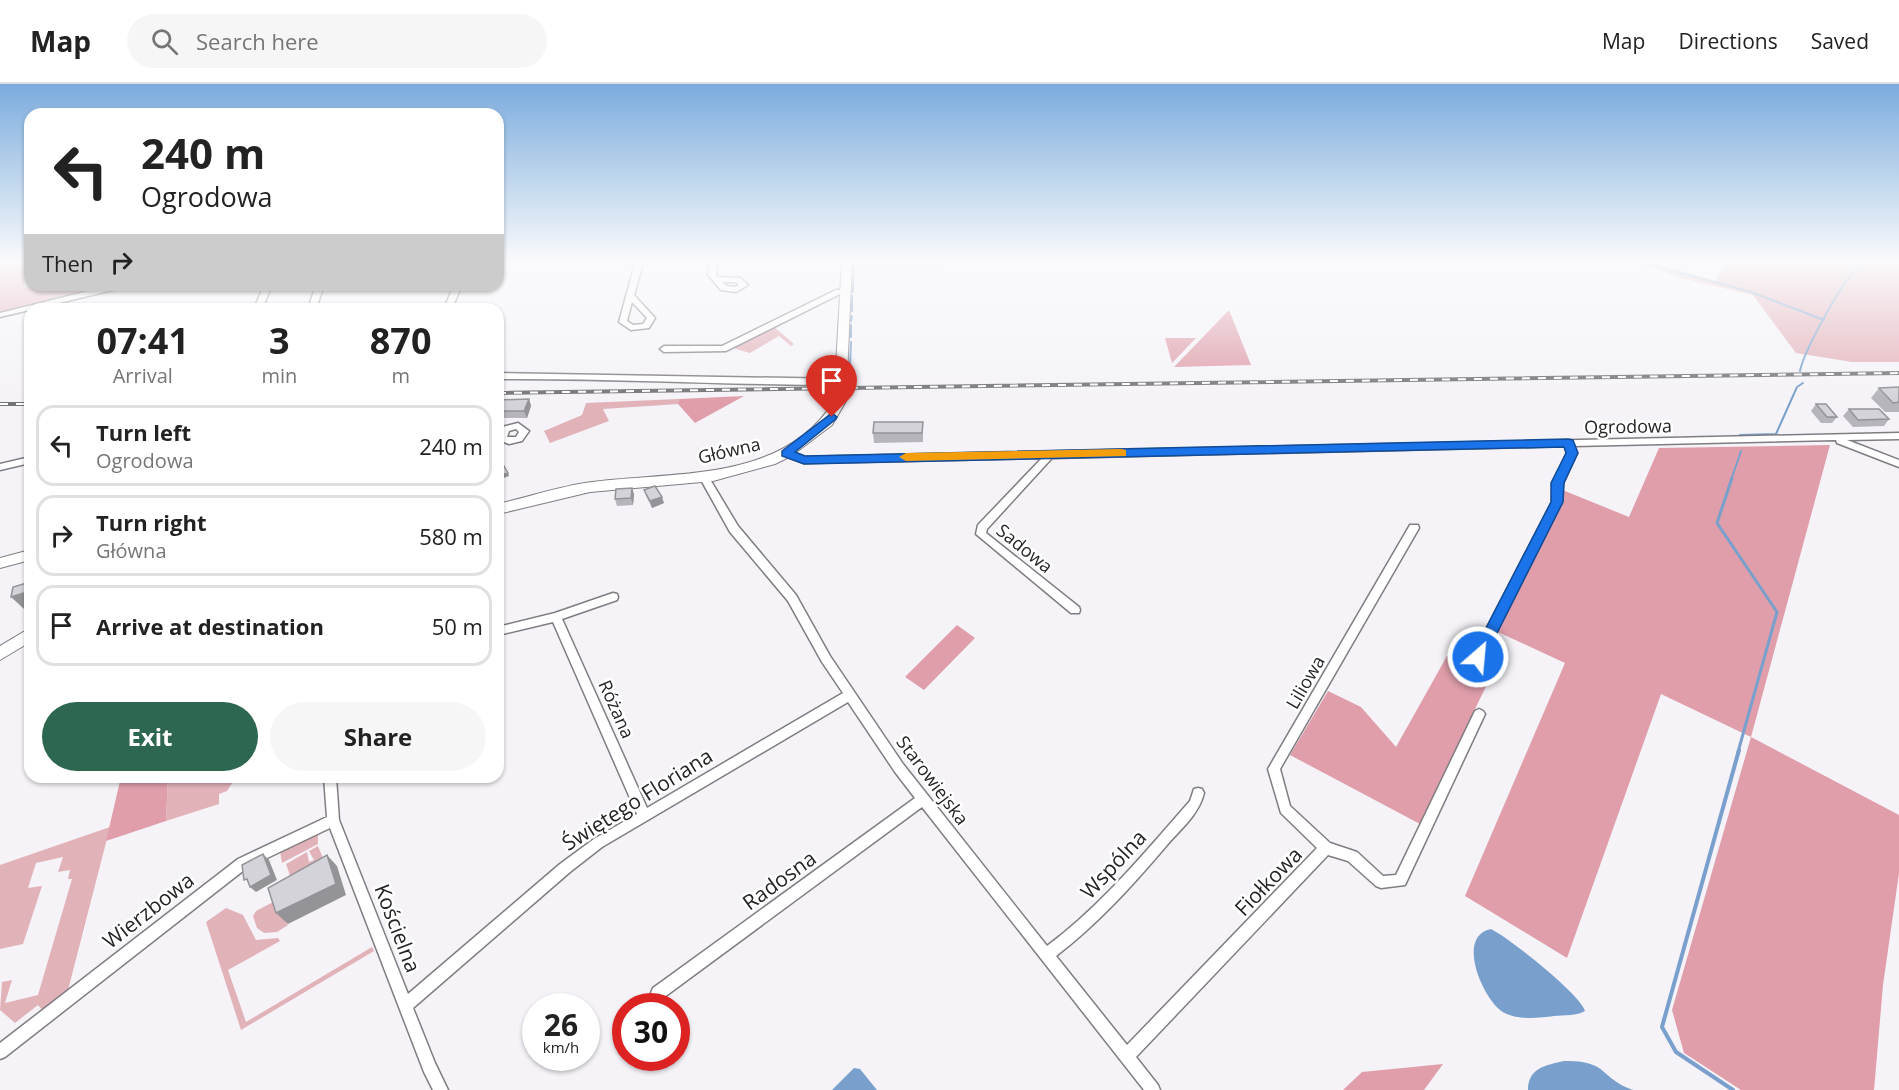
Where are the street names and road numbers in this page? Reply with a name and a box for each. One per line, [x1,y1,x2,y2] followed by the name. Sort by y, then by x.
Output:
[1584,413,1672,439] street label: Ogrodowa
[695,431,763,469] street label: Główna
[992,518,1058,578] street label: Sadowa
[1280,651,1330,713] street label: Liliowa
[594,676,640,742] street label: Różana
[892,731,974,829] street label: Starowiejska
[556,741,718,857] street label: Świętego Floriana
[1074,823,1152,905] street label: Wspólna
[1228,840,1308,922] street label: Fiołkowa
[737,844,821,916] street label: Radosna
[97,866,199,954] street label: Wierzbowa
[368,880,428,976] street label: Kościelna

